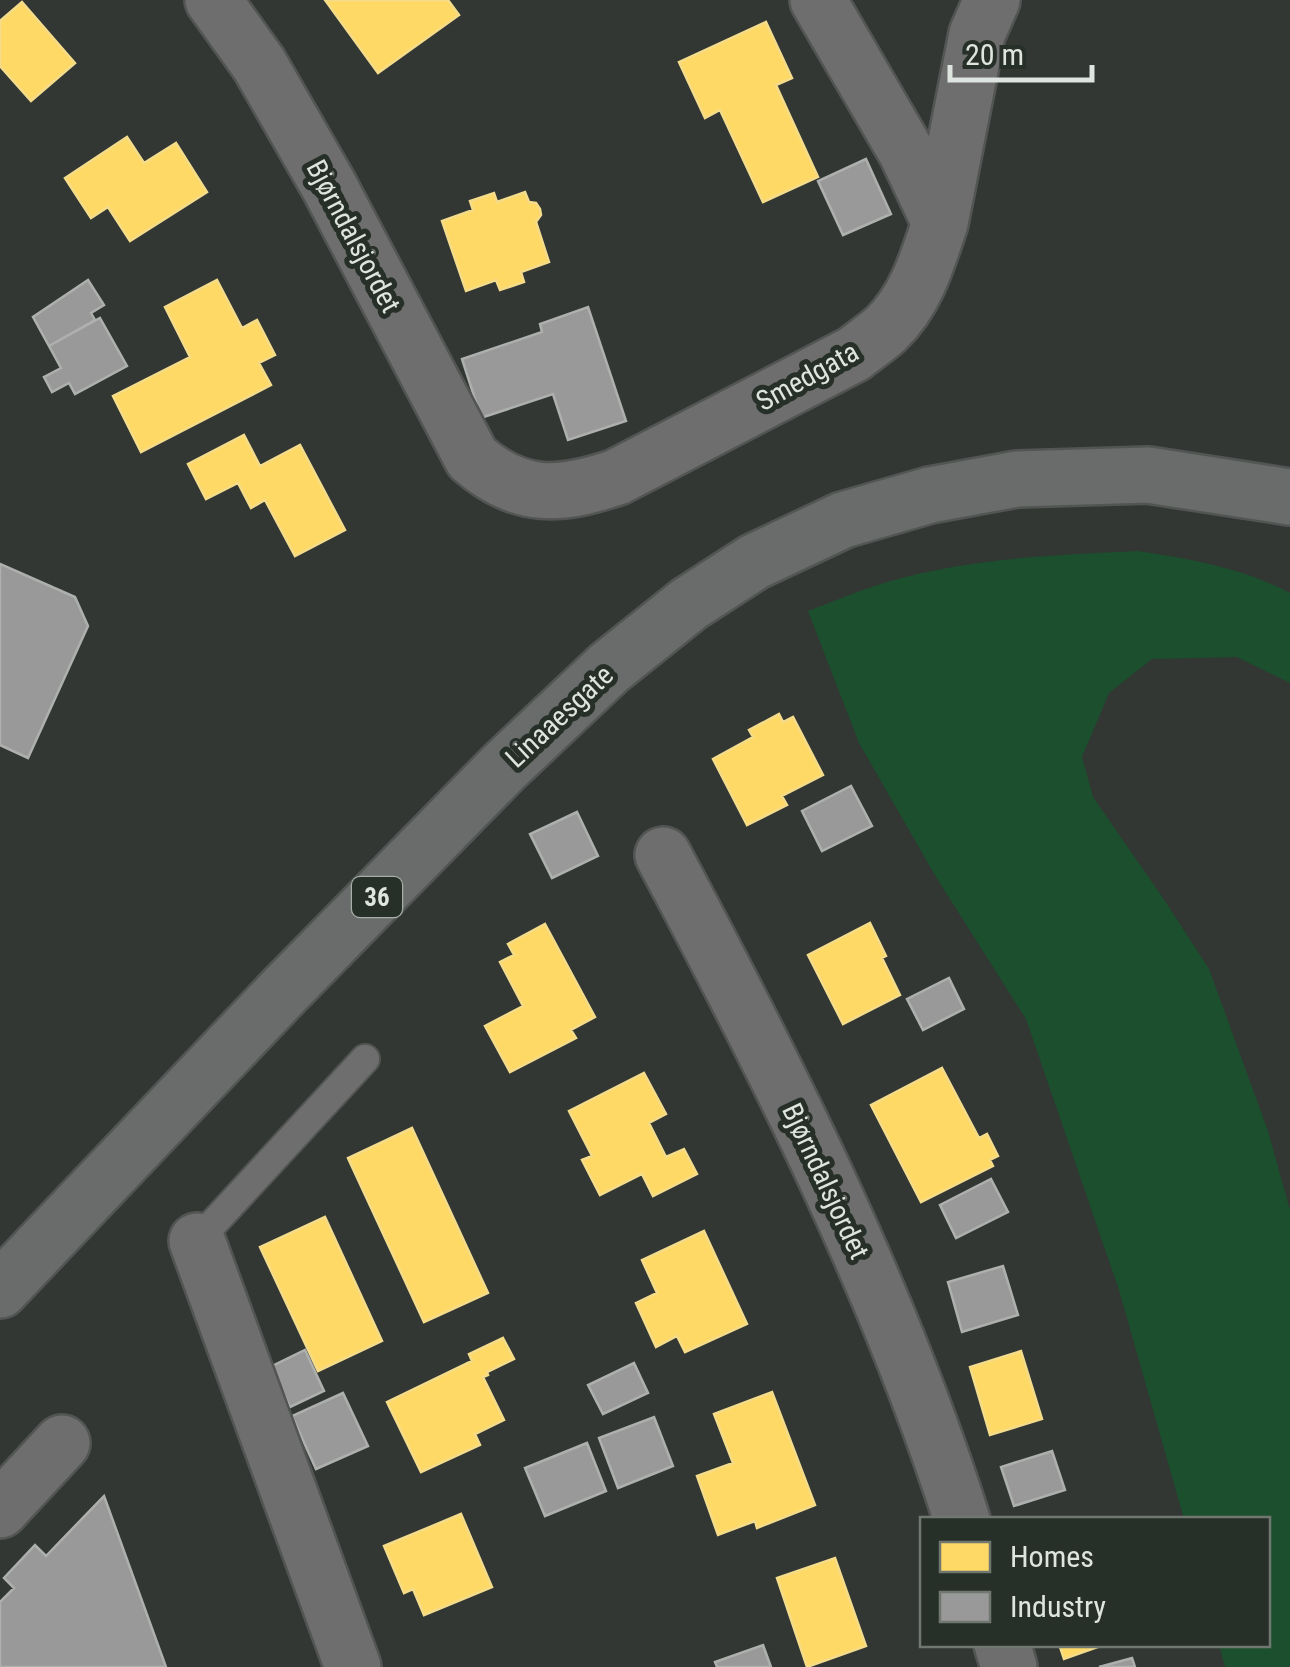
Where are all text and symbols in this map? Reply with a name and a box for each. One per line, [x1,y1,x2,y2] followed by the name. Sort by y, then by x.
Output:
[950,20,1092,82] scale bar
[965,37,1024,72] text: 20 m
[300,154,408,318] street label: Bjørndalsjordet
[750,335,864,418] street label: Smedgata
[499,658,620,774] street label: Linaaesgate
[352,877,402,917] road number: 36
[775,1098,876,1264] street label: Bjørndalsjordet
[920,1517,1270,1647] legend
[1010,1539,1094,1574] text: Homes
[1010,1589,1106,1624] text: Industry

